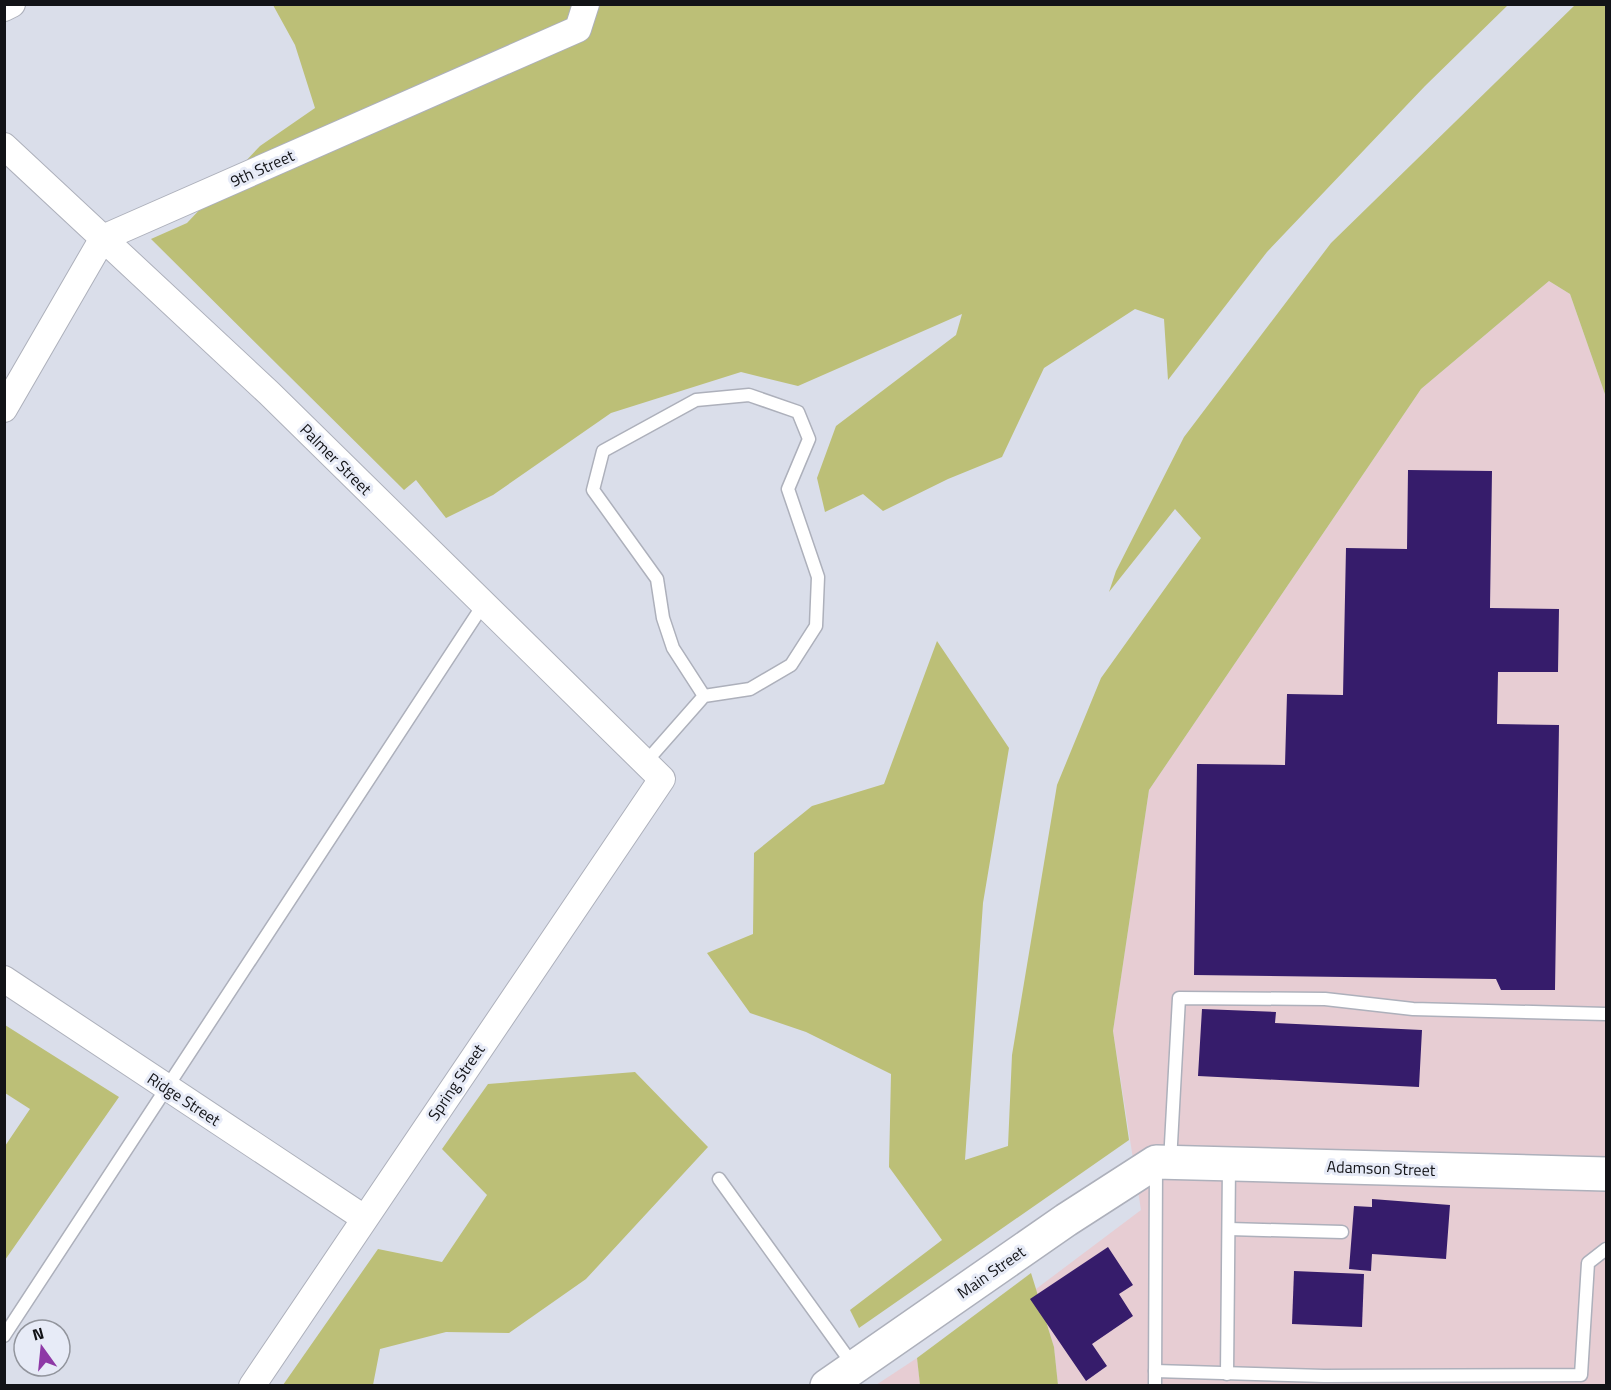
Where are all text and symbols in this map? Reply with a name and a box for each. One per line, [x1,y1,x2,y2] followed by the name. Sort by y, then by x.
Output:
[226,143,298,193] street label: 9th Street
[295,418,378,501] street label: Palmer Street
[422,1039,491,1125] street label: Spring Street
[143,1066,226,1132] street label: Ridge Street
[1326,1154,1436,1182] street label: Adamson Street
[952,1239,1030,1304] street label: Main Street
[12,1318,72,1378] north arrow
[30,1320,47,1347] text: N

